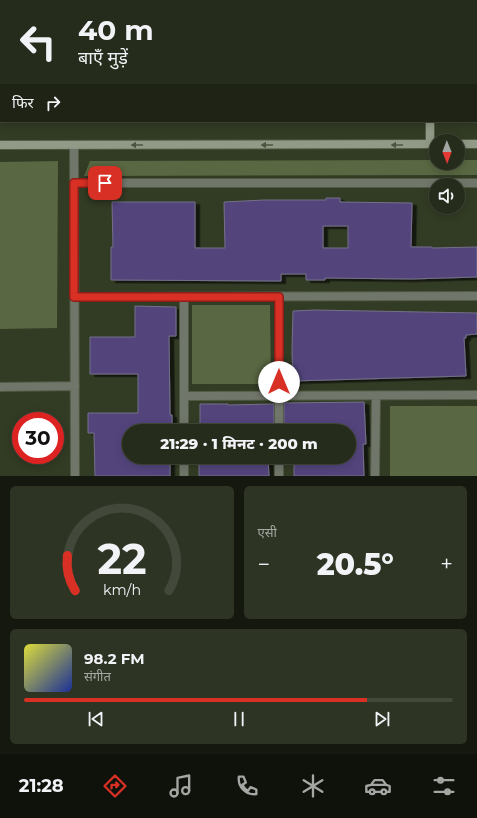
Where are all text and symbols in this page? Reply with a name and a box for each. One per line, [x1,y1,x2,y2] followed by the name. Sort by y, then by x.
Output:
[78,13,154,47] text: 40 m
[12,16,64,68] icon: left
[78,47,128,69] text: बाएँ मुड़ें
[42,92,64,114] icon: right
[12,93,34,112] text: फिर
[429,134,465,170] north arrow
[429,134,465,214] map controls
[391,141,403,148] one-way arrow
[130,142,143,148] one-way arrow
[260,142,273,148] one-way arrow
[88,166,122,200] pin
[94,172,116,194] icon: arrive
[429,178,465,214] button: sound
[258,361,300,403] position arrow
[12,412,64,464] speed limit sign: 30
[160,434,318,453] text: 21:29 · 1 मिनट · 200 m
[258,524,277,540] text: एसी
[97,533,146,583] text: 22
[317,546,394,583] text: 20.5°
[258,551,270,578] text: −
[440,551,453,578] text: +
[103,580,141,598] text: km/h
[84,649,145,668] text: 98.2 FM
[84,668,111,684] text: संगीत
[85,708,107,730] icon: previous
[228,708,250,730] icon: pause
[371,708,393,730] icon: next
[101,772,129,800] icon: directions
[167,772,195,800] icon: music
[233,772,261,800] icon: phone
[299,772,327,800] icon: climate
[364,772,392,800] icon: car
[430,772,458,800] icon: filters
[19,775,64,797] text: 21:28

